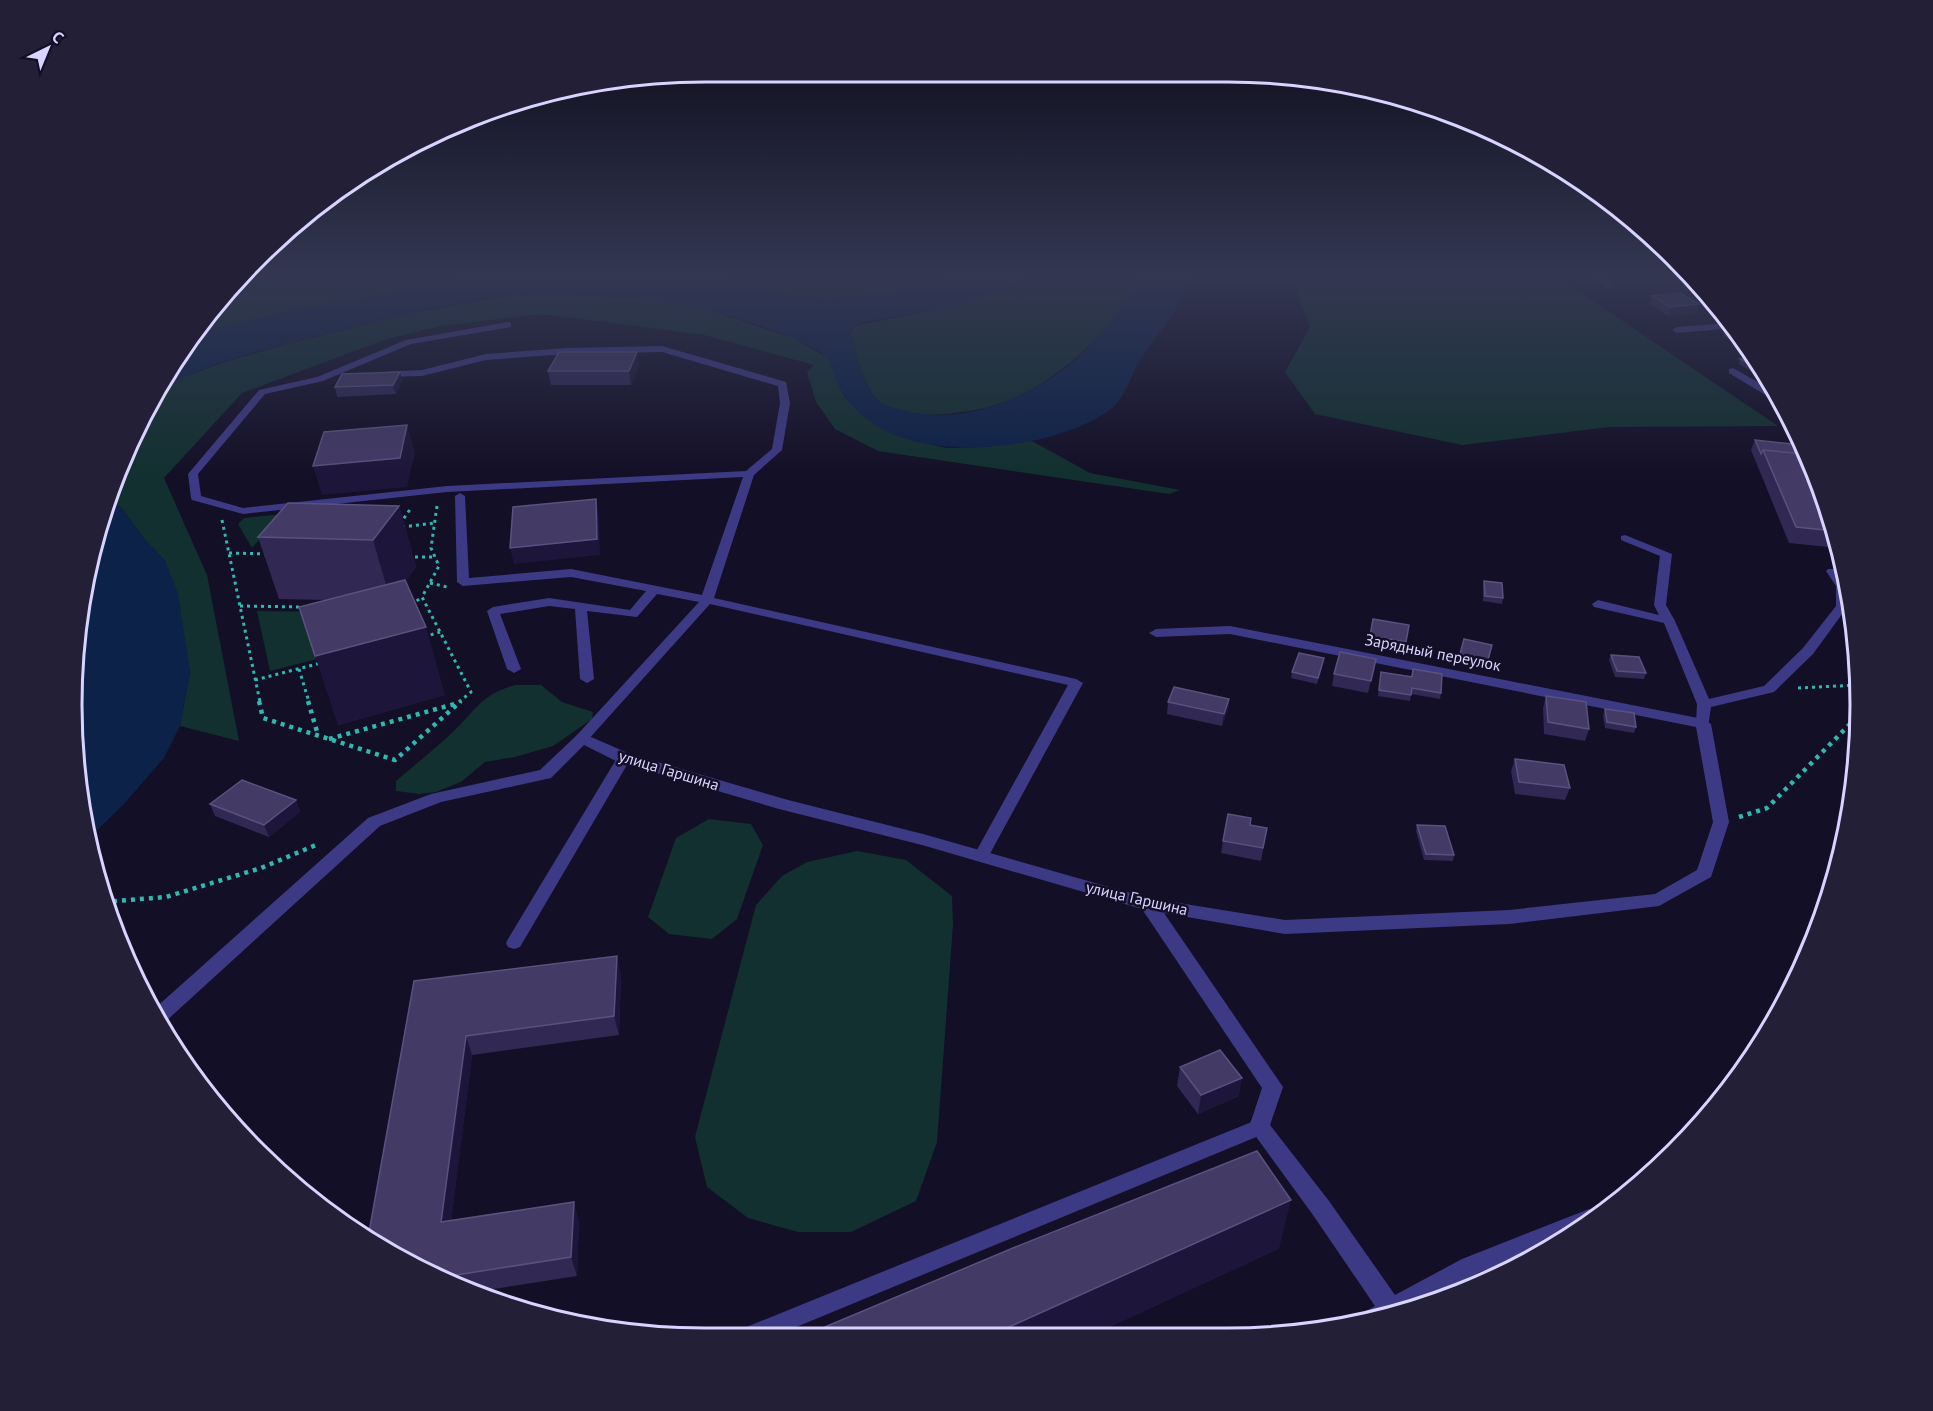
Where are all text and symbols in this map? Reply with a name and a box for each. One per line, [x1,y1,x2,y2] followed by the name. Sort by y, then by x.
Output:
[18,18,78,78] north arrow
[48,27,68,47] text: С
[1363,629,1503,675] street label: Зарядный переулок
[616,745,722,795] street label: улица Гаршина
[1084,877,1190,919] street label: улица Гаршина

